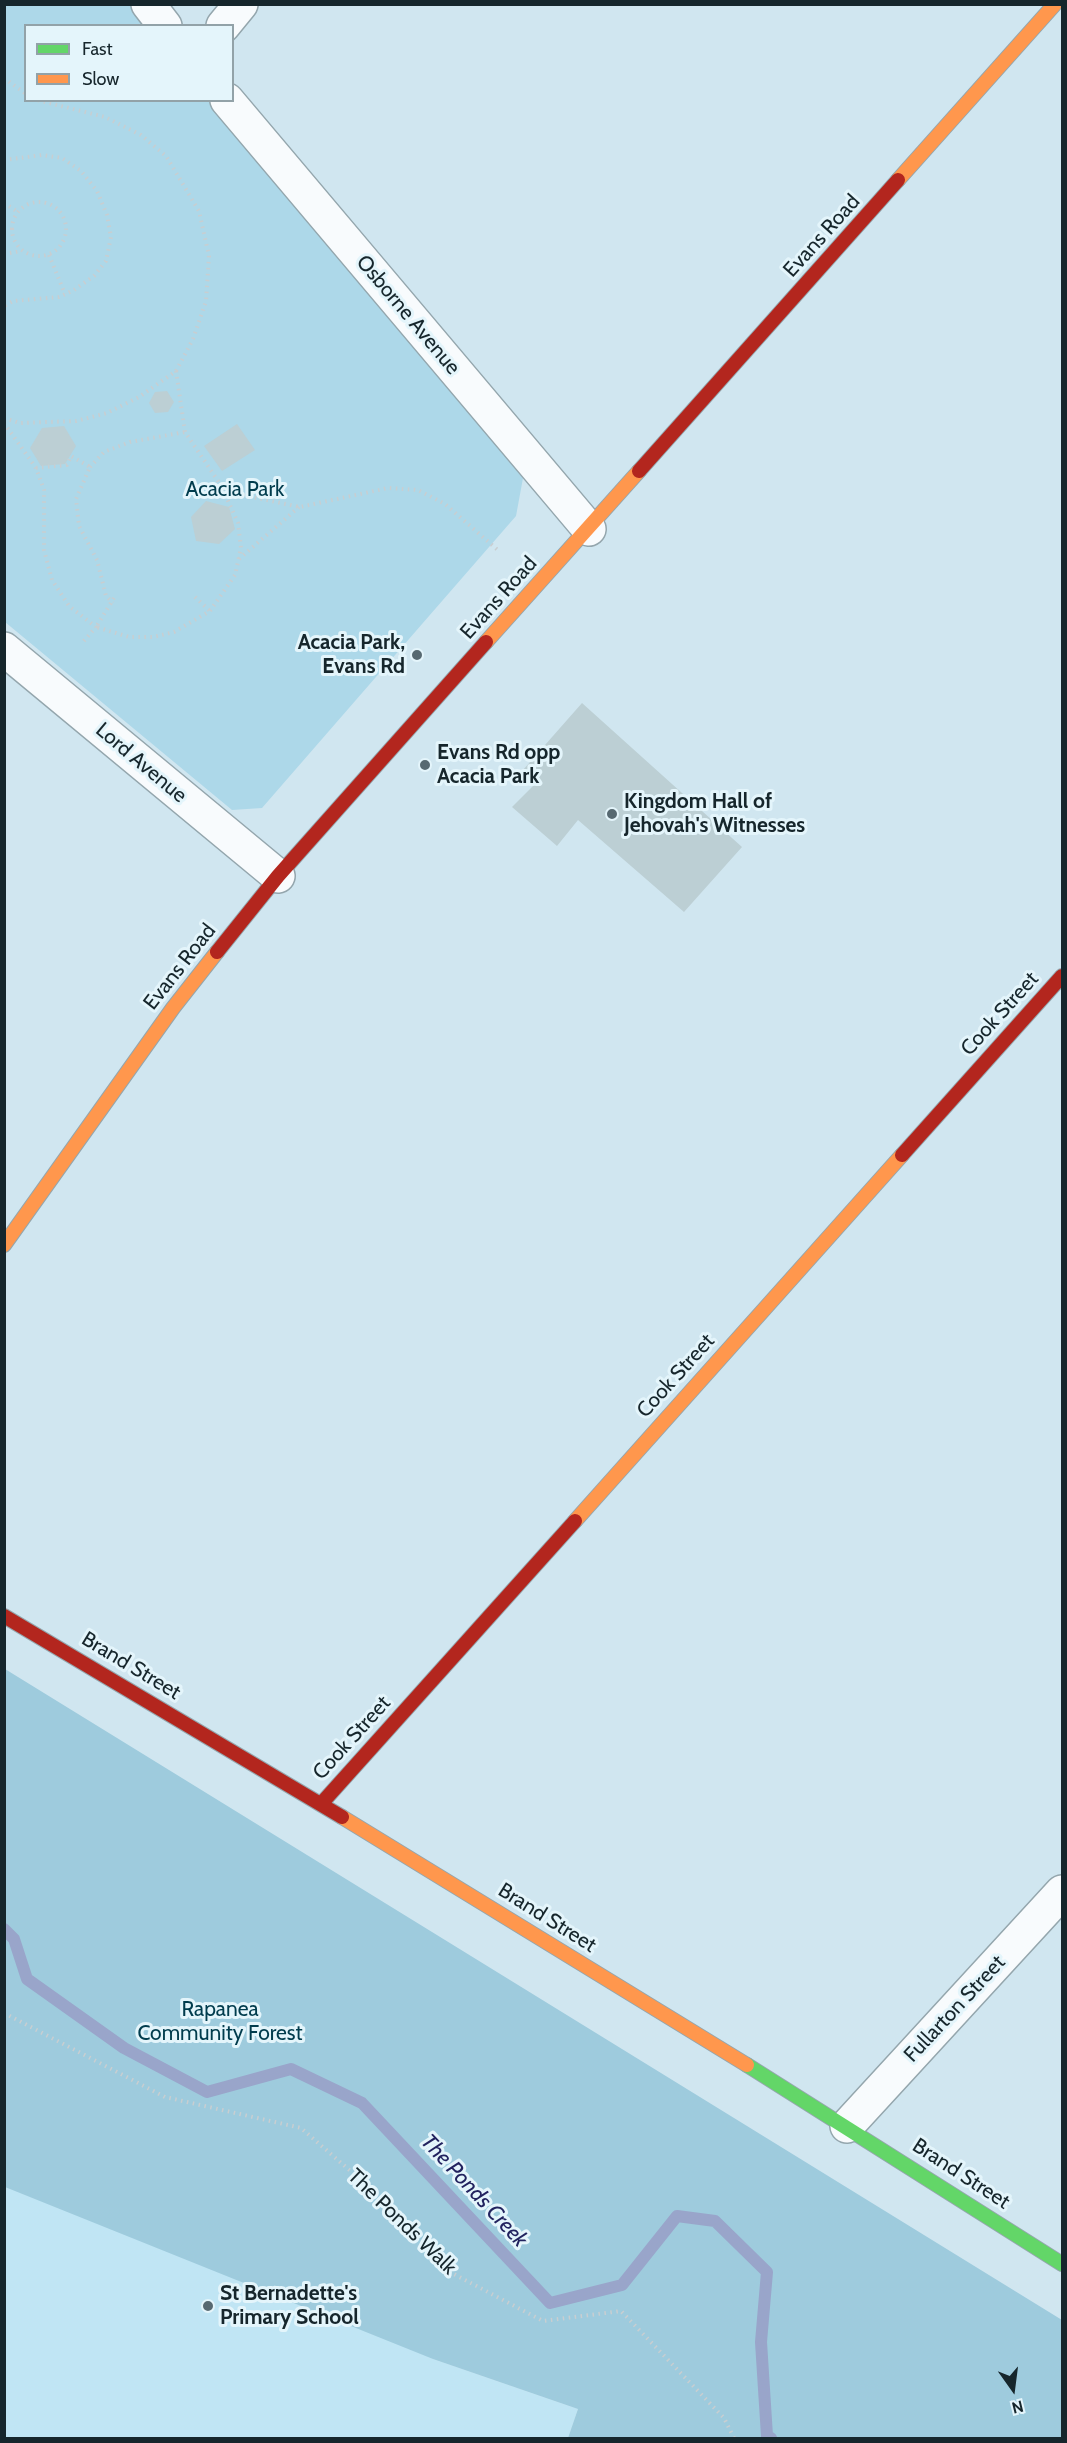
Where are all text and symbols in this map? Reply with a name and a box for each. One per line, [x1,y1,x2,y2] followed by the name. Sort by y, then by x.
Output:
[24,24,234,102] legend
[82,38,113,60] text: Fast
[82,68,119,90] text: Slow
[778,190,866,282] street label: Evans Road
[351,250,465,380] street label: Osborne Avenue
[186,477,284,503] park label: Acacia Park
[455,552,543,644] street label: Evans Road
[298,630,405,680] place label: Acacia Park, Evans Rd
[410,648,424,662] marker: Acacia Park, Evans Rd
[90,718,192,808] street label: Lord Avenue
[437,740,560,790] place label: Evans Rd opp Acacia Park
[418,758,432,772] marker: Evans Rd opp Acacia Park
[624,789,805,839] place label: Kingdom Hall of Jehovah's Witnesses
[605,807,619,821] marker: Kingdom Hall of Jehovah's Witnesses
[139,919,221,1015] street label: Evans Road
[956,967,1044,1061] street label: Cook Street
[632,1329,720,1423] street label: Cook Street
[77,1627,185,1705] street label: Brand Street
[308,1691,396,1785] street label: Cook Street
[493,1878,601,1958] street label: Brand Street
[899,1950,1011,2068] street label: Fullarton Street
[137,1997,303,2047] park label: Rapanea Community Forest
[415,2129,533,2253] water label: The Ponds Creek
[908,2133,1014,2215] street label: Brand Street
[342,2164,462,2280] street label: The Ponds Walk
[220,2281,359,2331] place label: St Bernadette's Primary School
[201,2299,215,2313] marker: St Bernadette's Primary School
[983,2359,1043,2419] north arrow
[1010,2396,1025,2418] text: N

